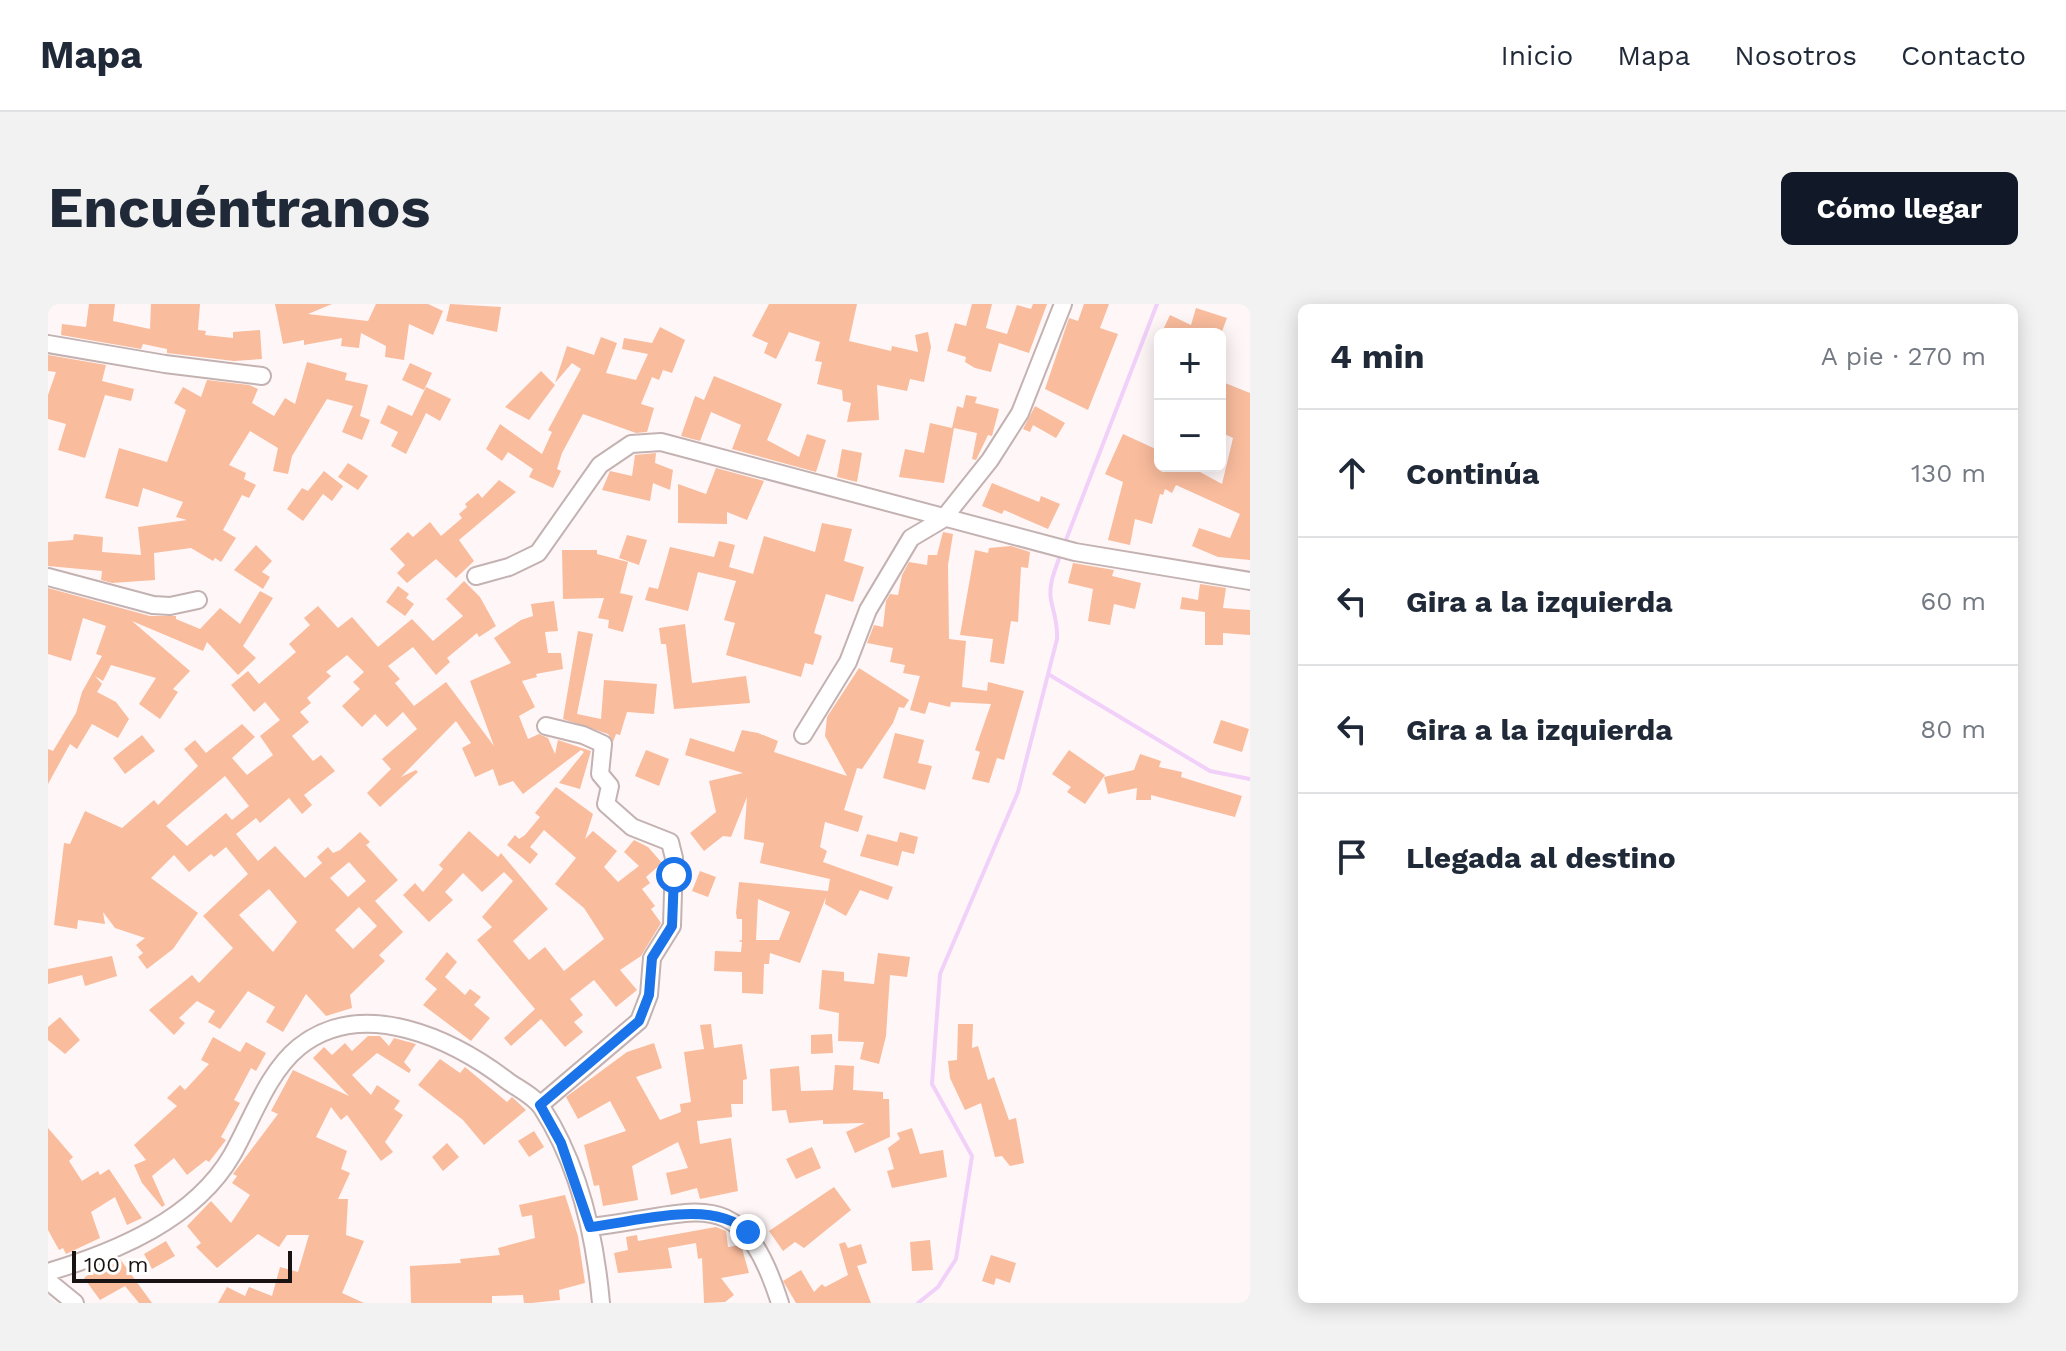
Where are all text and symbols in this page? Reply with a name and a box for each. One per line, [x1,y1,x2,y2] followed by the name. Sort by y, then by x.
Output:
[40,33,142,77] text: Mapa
[1501,39,1573,72] text: Inicio
[1617,39,1690,72] text: Mapa
[1734,39,1857,72] text: Nosotros
[1901,39,2026,72] text: Contacto
[1781,172,2018,245] button: Cómo llegar
[48,175,430,241] text: Encuéntranos
[1154,328,1226,472] map controls
[1154,328,1226,400] button: +
[1330,336,1425,376] text: 4 min
[1821,341,1986,371] text: A pie · 270 m
[1154,400,1226,472] button: −
[1330,451,1374,495] icon: ahead
[1406,456,1539,491] text: Continúa
[1911,458,1986,488] text: 130 m
[1330,579,1374,623] icon: left
[1406,584,1673,619] text: Gira a la izquierda
[1920,586,1986,616] text: 60 m
[1330,707,1374,751] icon: left
[1406,712,1673,747] text: Gira a la izquierda
[1920,714,1986,744] text: 80 m
[1330,835,1374,879] icon: arrive
[1406,840,1676,875] text: Llegada al destino
[656,857,692,893] route start
[730,1214,766,1250] route end
[72,1247,292,1283] scale bar
[84,1252,148,1277] text: 100 m

